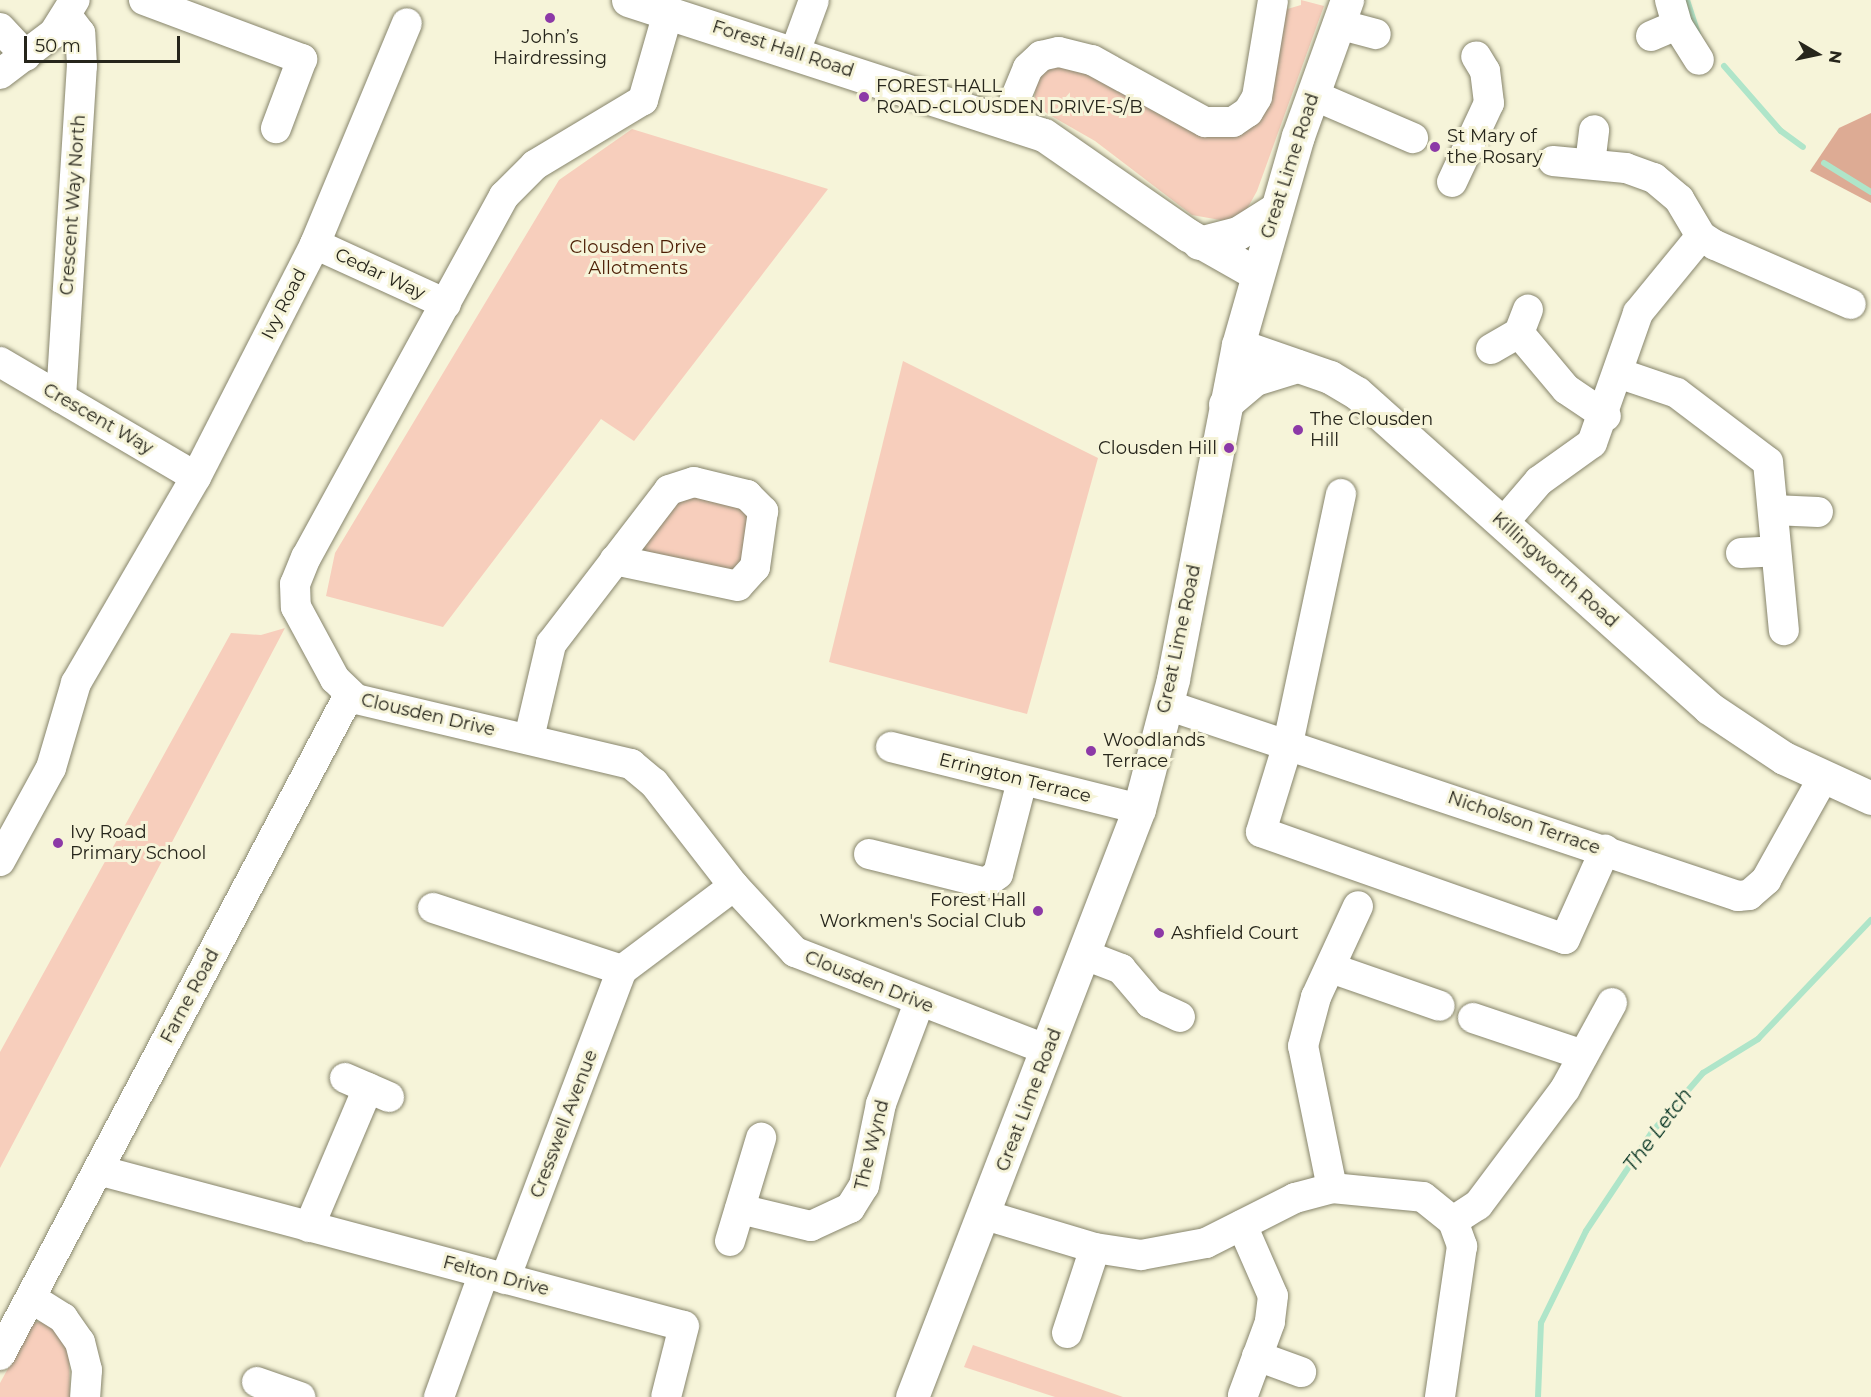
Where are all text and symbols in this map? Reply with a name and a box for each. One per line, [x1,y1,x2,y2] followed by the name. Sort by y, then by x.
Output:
[543,11,557,25] marker: John’s Hairdressing
[709,16,857,82] street label: Forest Hall Road
[27,24,183,62] scale bar
[1787,24,1847,84] north arrow
[493,27,607,70] place label: John’s Hairdressing
[35,35,81,57] text: 50 m
[1825,49,1846,65] text: N
[876,76,1143,118] place label: FOREST HALL ROAD-CLOUSDEN DRIVE-S/B
[857,90,871,104] marker: FOREST HALL ROAD-CLOUSDEN DRIVE-S/B
[1256,91,1324,241] street label: Great Lime Road
[56,114,90,296] street label: Crescent Way North
[1447,126,1543,168] place label: St Mary of the Rosary
[1428,140,1442,154] marker: St Mary of the Rosary
[570,237,706,280] park label: Clousden Drive Allotments
[331,244,429,304] street label: Cedar Way
[257,265,311,343] street label: Ivy Road
[39,379,157,459] street label: Crescent Way
[1310,409,1433,452] place label: The Clousden Hill
[1291,423,1305,437] marker: The Clousden Hill
[1098,437,1217,459] place label: Clousden Hill
[1222,441,1236,455] marker: Clousden Hill
[1487,508,1623,632] street label: Killingworth Road
[1153,563,1205,715] street label: Great Lime Road
[359,689,497,741] street label: Clousden Drive
[1103,730,1205,772] place label: Woodlands Terrace
[1084,744,1098,758] marker: Woodlands Terrace
[937,749,1093,807] street label: Errington Terrace
[1445,787,1603,859] street label: Nicholson Terrace
[70,822,206,864] place label: Ivy Road Primary School
[51,836,65,850] marker: Ivy Road Primary School
[819,890,1026,932] place label: Forest Hall Workmen's Social Club
[1031,904,1045,918] marker: Forest Hall Workmen's Social Club
[1171,922,1299,944] place label: Ashfield Court
[1152,926,1166,940] marker: Ashfield Court
[156,945,224,1047] street label: Farne Road
[801,946,937,1018] street label: Clousden Drive
[992,1025,1066,1175] street label: Great Lime Road
[526,1047,602,1201] street label: Cresswell Avenue
[1619,1083,1697,1177] water label: The Letch
[850,1098,894,1192] street label: The Wynd
[441,1251,551,1301] street label: Felton Drive

